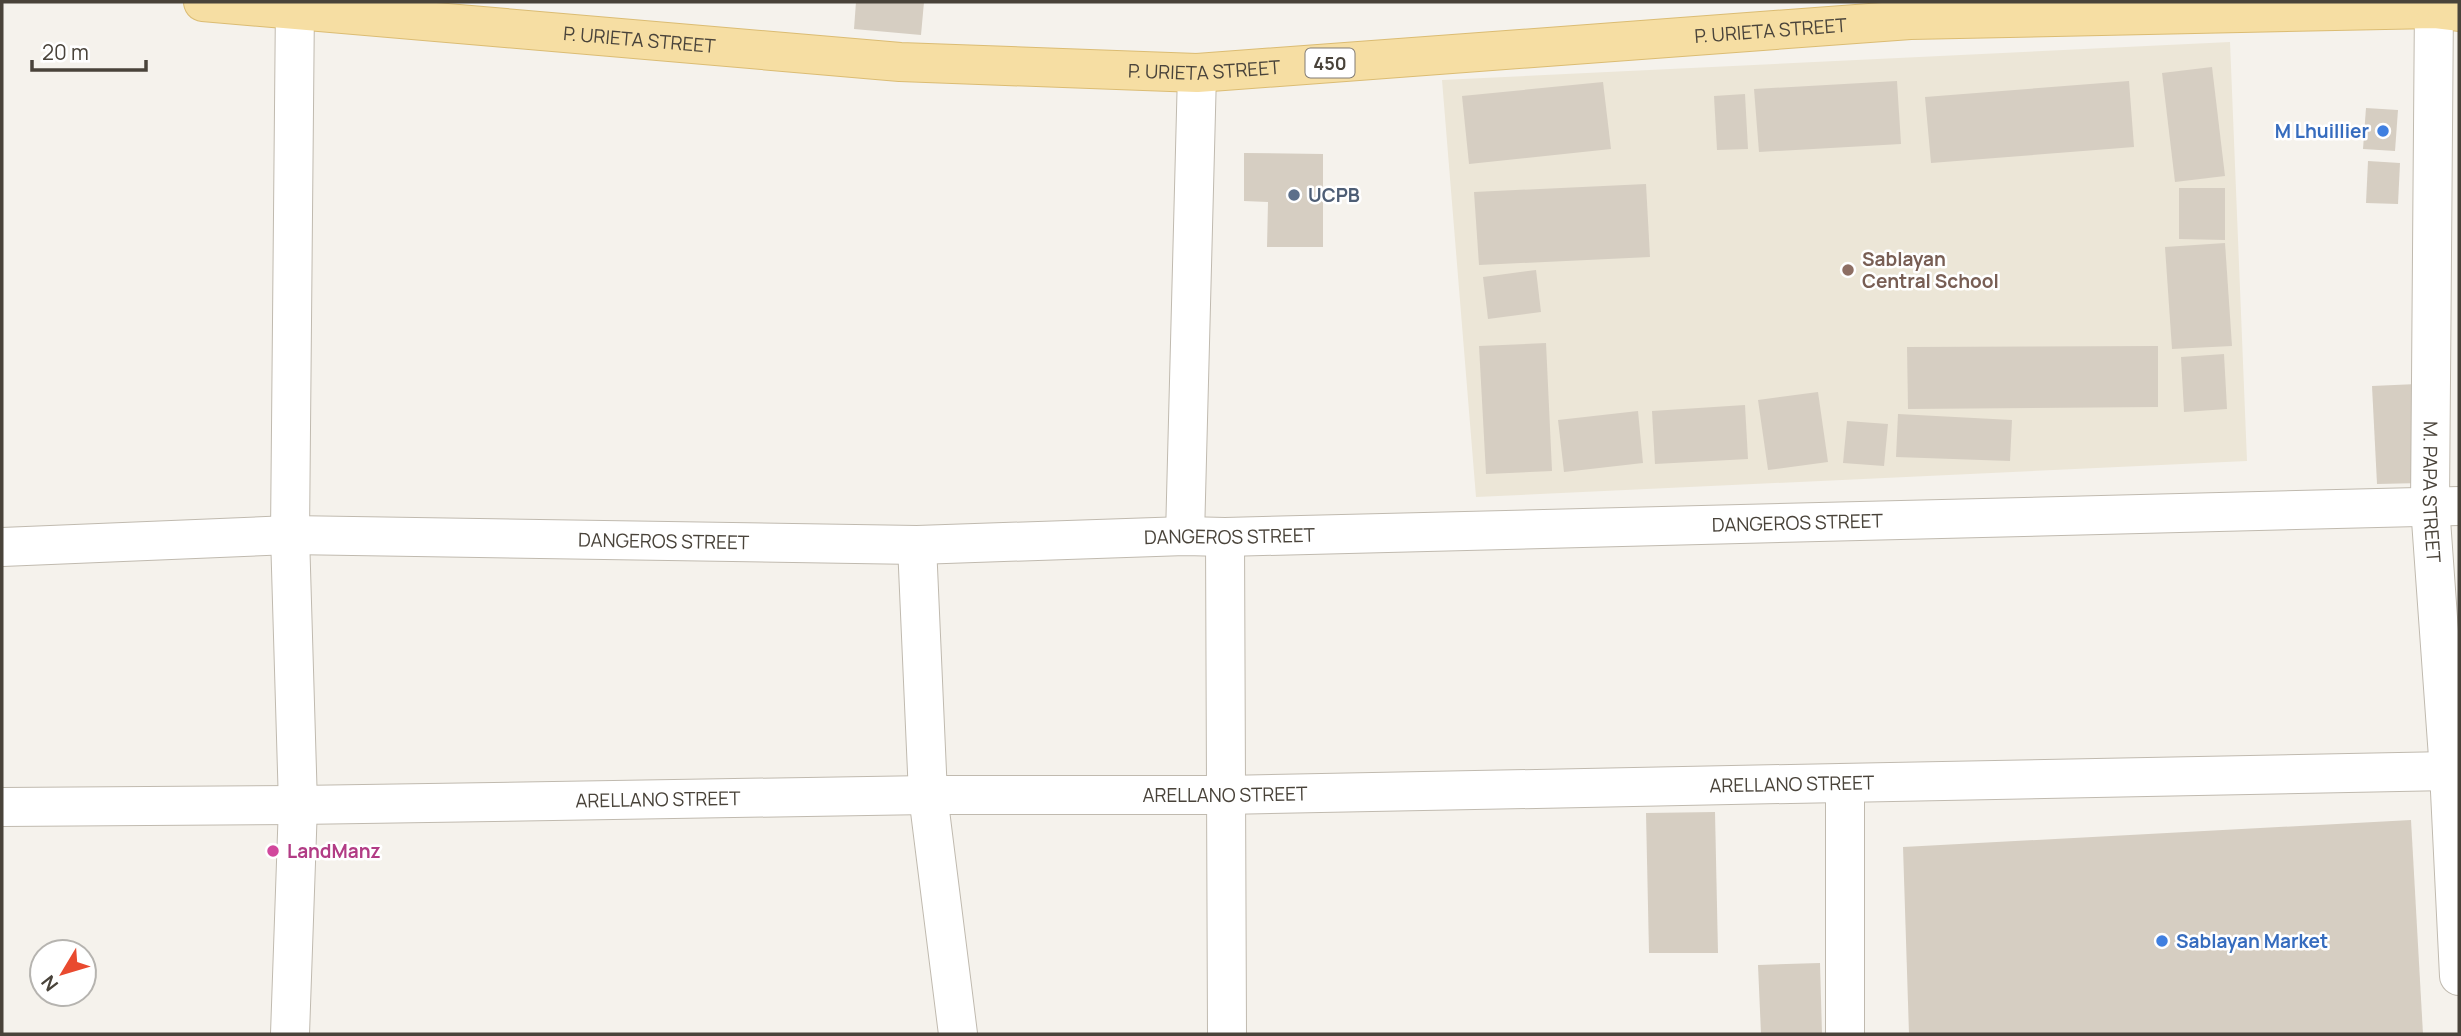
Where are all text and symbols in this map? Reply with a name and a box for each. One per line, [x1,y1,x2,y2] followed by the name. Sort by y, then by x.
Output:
[1694,12,1848,49] street label: P. URIETA STREET
[562,20,717,59] street label: P. URIETA STREET
[32,28,145,72] scale bar
[42,38,89,66] text: 20 m
[1306,48,1354,78] road number: 450
[1127,54,1282,86] street label: P. URIETA STREET
[2275,118,2369,144] place label: M Lhuillier
[2375,123,2391,139] marker: M Lhuillier
[1308,182,1360,208] place label: UCPB
[1286,187,1302,203] marker: UCPB
[1862,246,1999,294] place label: Sablayan Central School
[1840,262,1856,278] marker: Sablayan Central School
[2417,421,2447,564] street label: M. PAPA STREET
[1712,507,1884,538] street label: DANGEROS STREET
[1144,522,1316,550] street label: DANGEROS STREET
[578,527,750,555] street label: DANGEROS STREET
[1709,769,1875,799] street label: ARELLANO STREET
[1142,780,1308,808] street label: ARELLANO STREET
[575,785,741,814] street label: ARELLANO STREET
[287,838,381,864] place label: LandManz
[265,843,281,859] marker: LandManz
[2176,928,2328,954] place label: Sablayan Market
[2154,933,2170,949] marker: Sablayan Market
[28,938,98,1008] north arrow
[35,970,64,997] text: N

